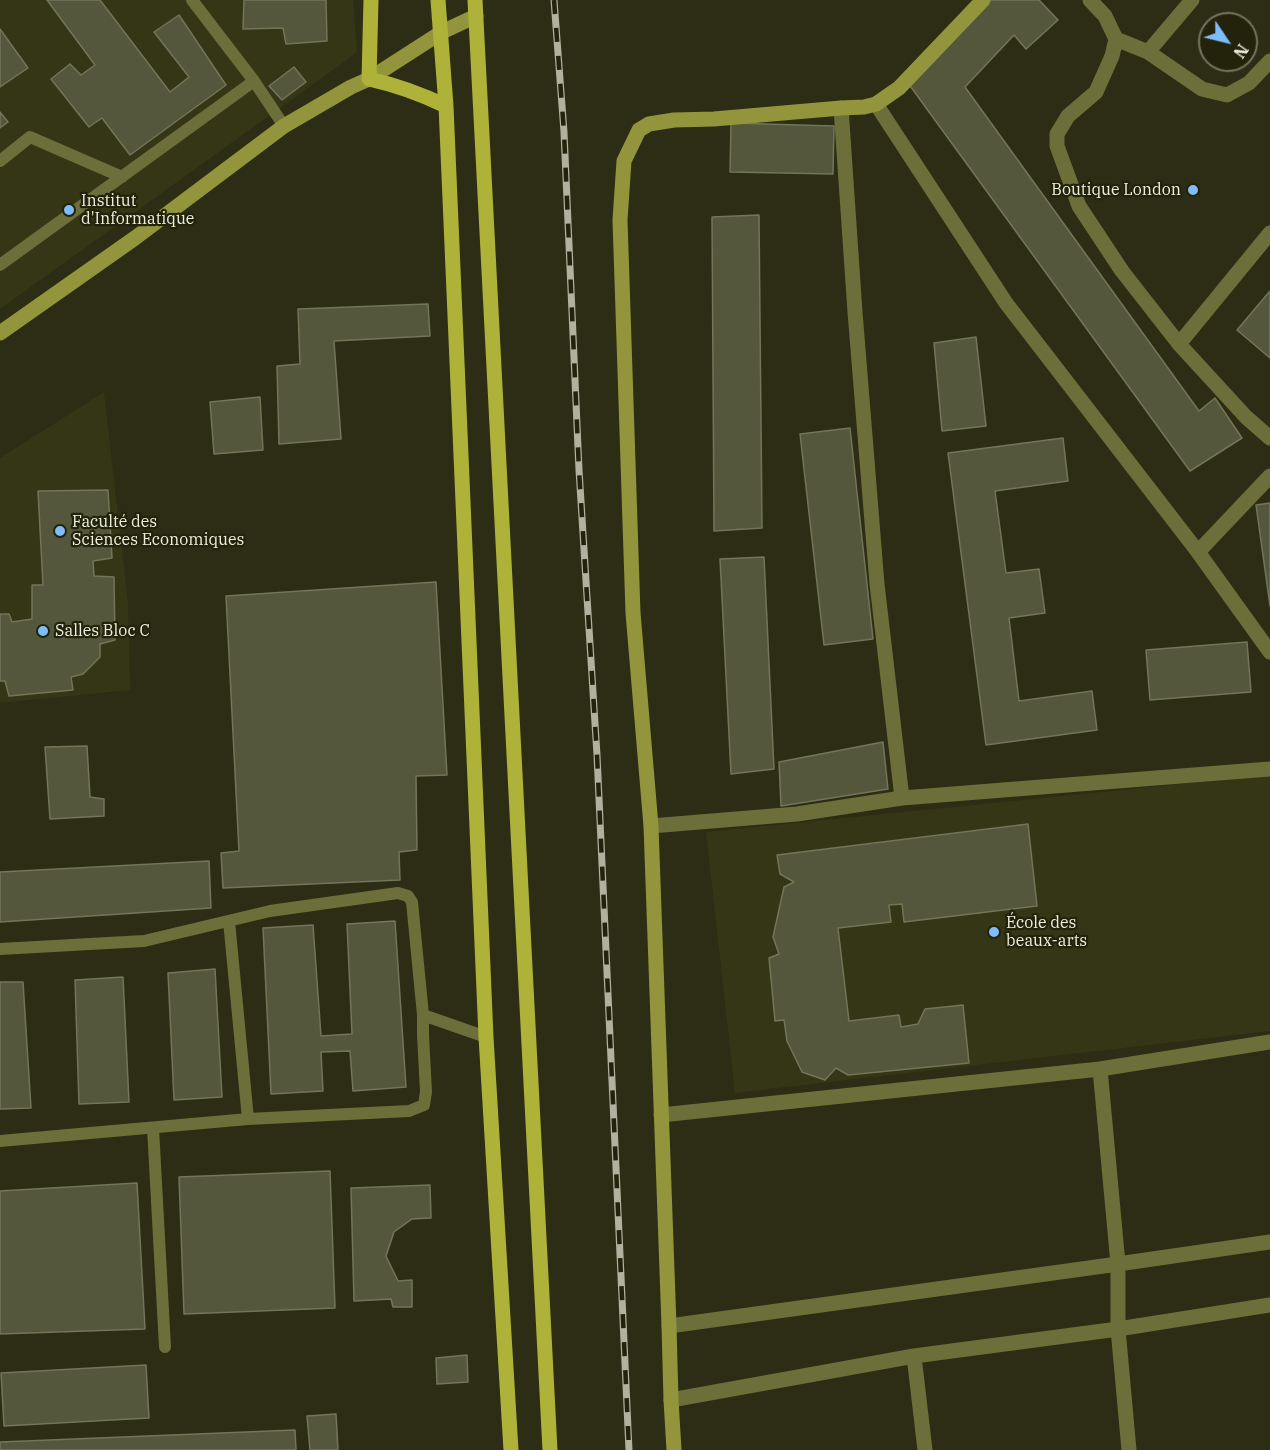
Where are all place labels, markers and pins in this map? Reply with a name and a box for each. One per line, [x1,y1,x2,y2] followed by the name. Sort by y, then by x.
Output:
[1051,180,1181,200] place label: Boutique London
[1186,183,1200,197] marker: Boutique London
[81,191,194,229] place label: Institut d'Informatique
[62,203,76,217] marker: Institut d'Informatique
[72,512,244,550] place label: Faculté des Sciences Economiques
[53,524,67,538] marker: Faculté des Sciences Economiques
[55,621,150,641] place label: Salles Bloc C
[36,624,50,638] marker: Salles Bloc C
[1006,913,1087,951] place label: École des beaux-arts
[987,925,1001,939] marker: École des beaux-arts

